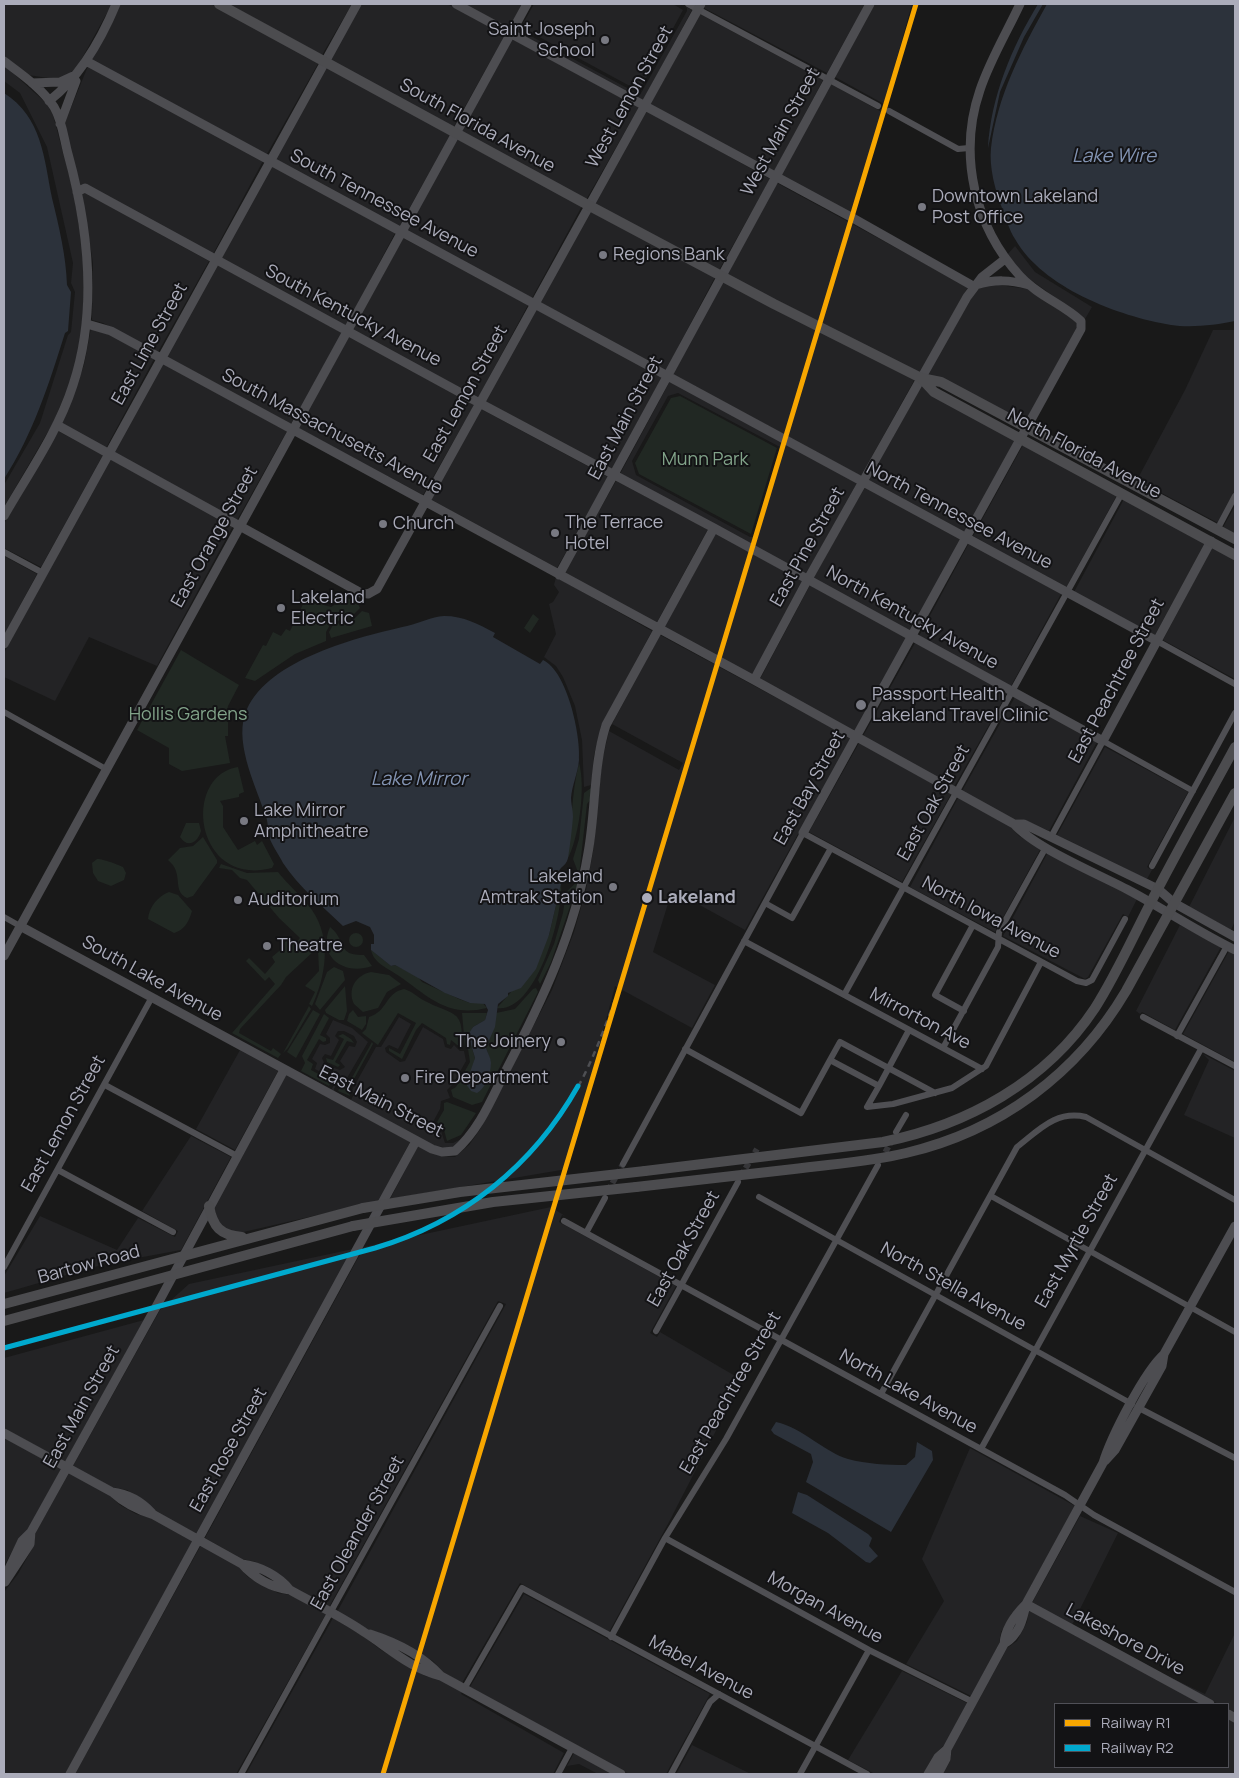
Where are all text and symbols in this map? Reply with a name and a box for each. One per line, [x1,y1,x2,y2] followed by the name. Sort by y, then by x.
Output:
[488,19,595,62] place label: Saint Joseph School
[582,22,678,172] street label: West Lemon Street
[599,34,611,46] marker: Saint Joseph School
[737,64,825,200] street label: West Main Street
[395,74,559,178] street label: South Florida Avenue
[286,145,482,263] street label: South Tennessee Avenue
[1072,146,1156,168] water label: Lake Wire
[932,186,1098,228] place label: Downtown Lakeland Post Office
[916,201,928,213] marker: Downtown Lakeland Post Office
[613,244,725,266] place label: Regions Bank
[597,249,609,261] marker: Regions Bank
[261,260,445,372] street label: South Kentucky Avenue
[108,279,192,409] street label: East Lime Street
[419,322,513,466] street label: East Lemon Street
[584,352,668,484] street label: East Main Street
[218,364,446,500] street label: South Massachusetts Avenue
[1003,404,1165,504] street label: North Florida Avenue
[662,449,748,471] park label: Munn Park
[862,458,1056,574] street label: North Tennessee Avenue
[167,463,263,611] street label: East Orange Street
[766,484,850,610] street label: East Pine Street
[565,512,663,554] place label: The Terrace Hotel
[393,513,454,535] place label: Church
[377,518,389,530] marker: Church
[549,527,561,539] marker: The Terrace Hotel
[822,562,1002,674] street label: North Kentucky Avenue
[291,587,365,630] place label: Lakeland Electric
[1064,595,1170,767] street label: East Peachtree Street
[275,602,287,614] marker: Lakeland Electric
[872,684,1048,726] place label: Passport Health Lakeland Travel Clinic
[854,698,868,712] marker: Passport Health Lakeland Travel Clinic
[129,704,247,726] park label: Hollis Gardens
[770,727,850,849] street label: East Bay Street
[893,741,975,865] street label: East Oak Street
[371,769,467,791] water label: Lake Mirror
[254,800,368,842] place label: Lake Mirror Amphitheatre
[238,815,250,827] marker: Lake Mirror Amphitheatre
[479,866,603,909] place label: Lakeland Amtrak Station
[918,872,1064,964] street label: North Iowa Avenue
[607,881,619,893] marker: Lakeland Amtrak Station
[658,887,736,909] place label: Lakeland
[248,889,339,911] place label: Auditorium
[640,891,654,905] marker: Lakeland
[232,894,244,906] marker: Auditorium
[78,931,226,1027] street label: South Lake Avenue
[277,935,343,957] place label: Theatre
[261,940,273,952] marker: Theatre
[866,983,974,1055] street label: Mirrorton Ave
[455,1031,551,1053] place label: The Joinery
[555,1036,567,1048] marker: The Joinery
[17,1052,111,1196] street label: East Lemon Street
[315,1061,447,1143] street label: East Main Street
[415,1067,549,1089] place label: Fire Department
[399,1072,411,1084] marker: Fire Department
[1031,1170,1123,1312] street label: East Myrtle Street
[643,1187,725,1311] street label: East Oak Street
[876,1238,1030,1336] street label: North Stella Avenue
[36,1241,142,1289] street label: Bartow Road
[676,1308,786,1478] street label: East Peachtree Street
[39,1342,125,1472] street label: East Main Street
[835,1345,981,1439] street label: North Lake Avenue
[186,1384,272,1516] street label: East Rose Street
[307,1452,409,1614] street label: East Oleander Street
[764,1567,886,1649] street label: Morgan Avenue
[1062,1600,1188,1680] street label: Lakeshore Drive
[645,1631,757,1705] street label: Mabel Avenue
[1054,1703,1229,1768] legend
[1101,1712,1171,1733] text: Railway R1
[1101,1737,1174,1758] text: Railway R2

